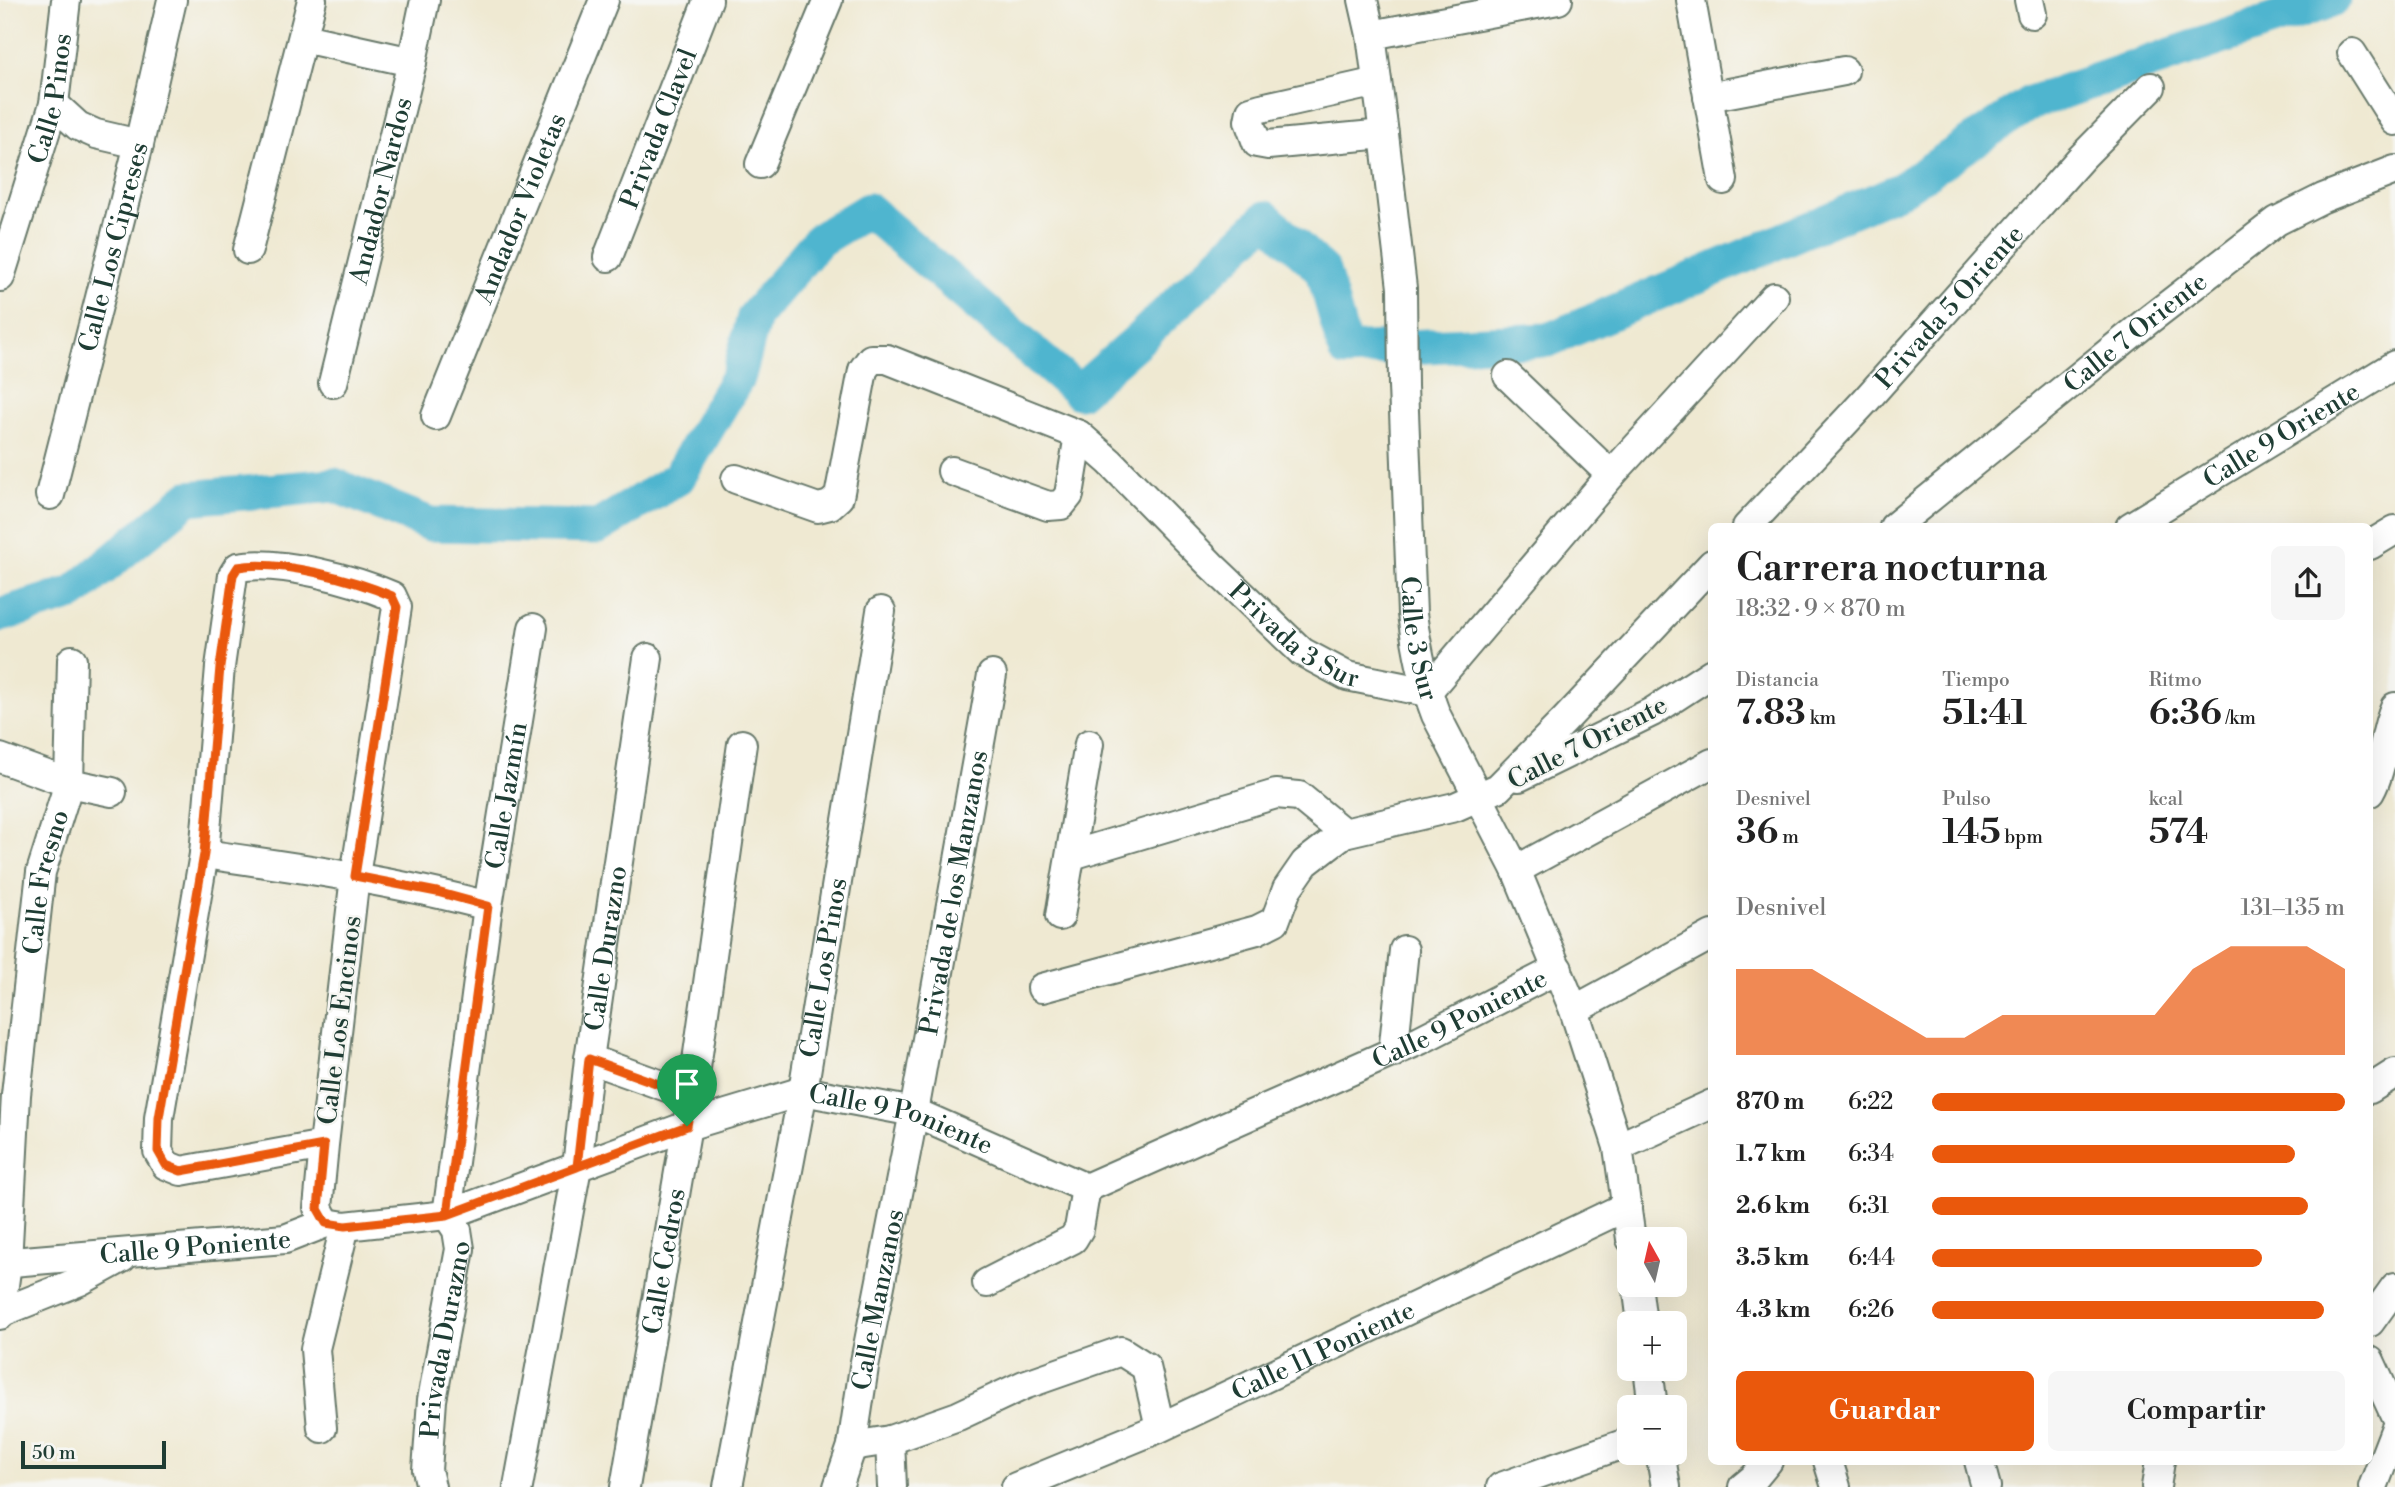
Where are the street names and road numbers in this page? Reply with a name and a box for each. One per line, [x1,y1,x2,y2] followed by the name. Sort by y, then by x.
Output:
[21,32,79,168] street label: Calle Pinos
[613,44,705,213] street label: Privada Clavel
[343,94,420,289] street label: Andador Nardos
[468,109,574,310] street label: Andador Violetas
[72,139,156,355] street label: Calle Los Cipreses
[1868,219,2031,396] street label: Privada 5 Oriente
[2057,266,2214,400] street label: Calle 7 Oriente
[2197,376,2366,495] street label: Calle 9 Oriente
[1222,575,1362,695] street label: Privada 3 Sur
[1394,576,1445,705] street label: Calle 3 Sur
[1502,689,1673,797] street label: Calle 7 Oriente
[479,720,535,872] street label: Calle Jazmín
[913,748,995,1038] street label: Privada de los Manzanos
[17,806,77,956] street label: Calle Fresno
[578,864,634,1033] street label: Calle Durazno
[794,876,854,1060] street label: Calle Los Pinos
[311,914,369,1126] street label: Calle Los Encinos
[1367,962,1553,1076] street label: Calle 9 Poniente
[806,1077,998,1162] street label: Calle 9 Poniente
[636,1186,693,1337] street label: Calle Cedros
[846,1206,912,1392] street label: Calle Manzanos
[99,1224,292,1272] street label: Calle 9 Poniente
[414,1239,478,1439] street label: Privada Durazno
[1226,1294,1420,1408] street label: Calle 11 Poniente

